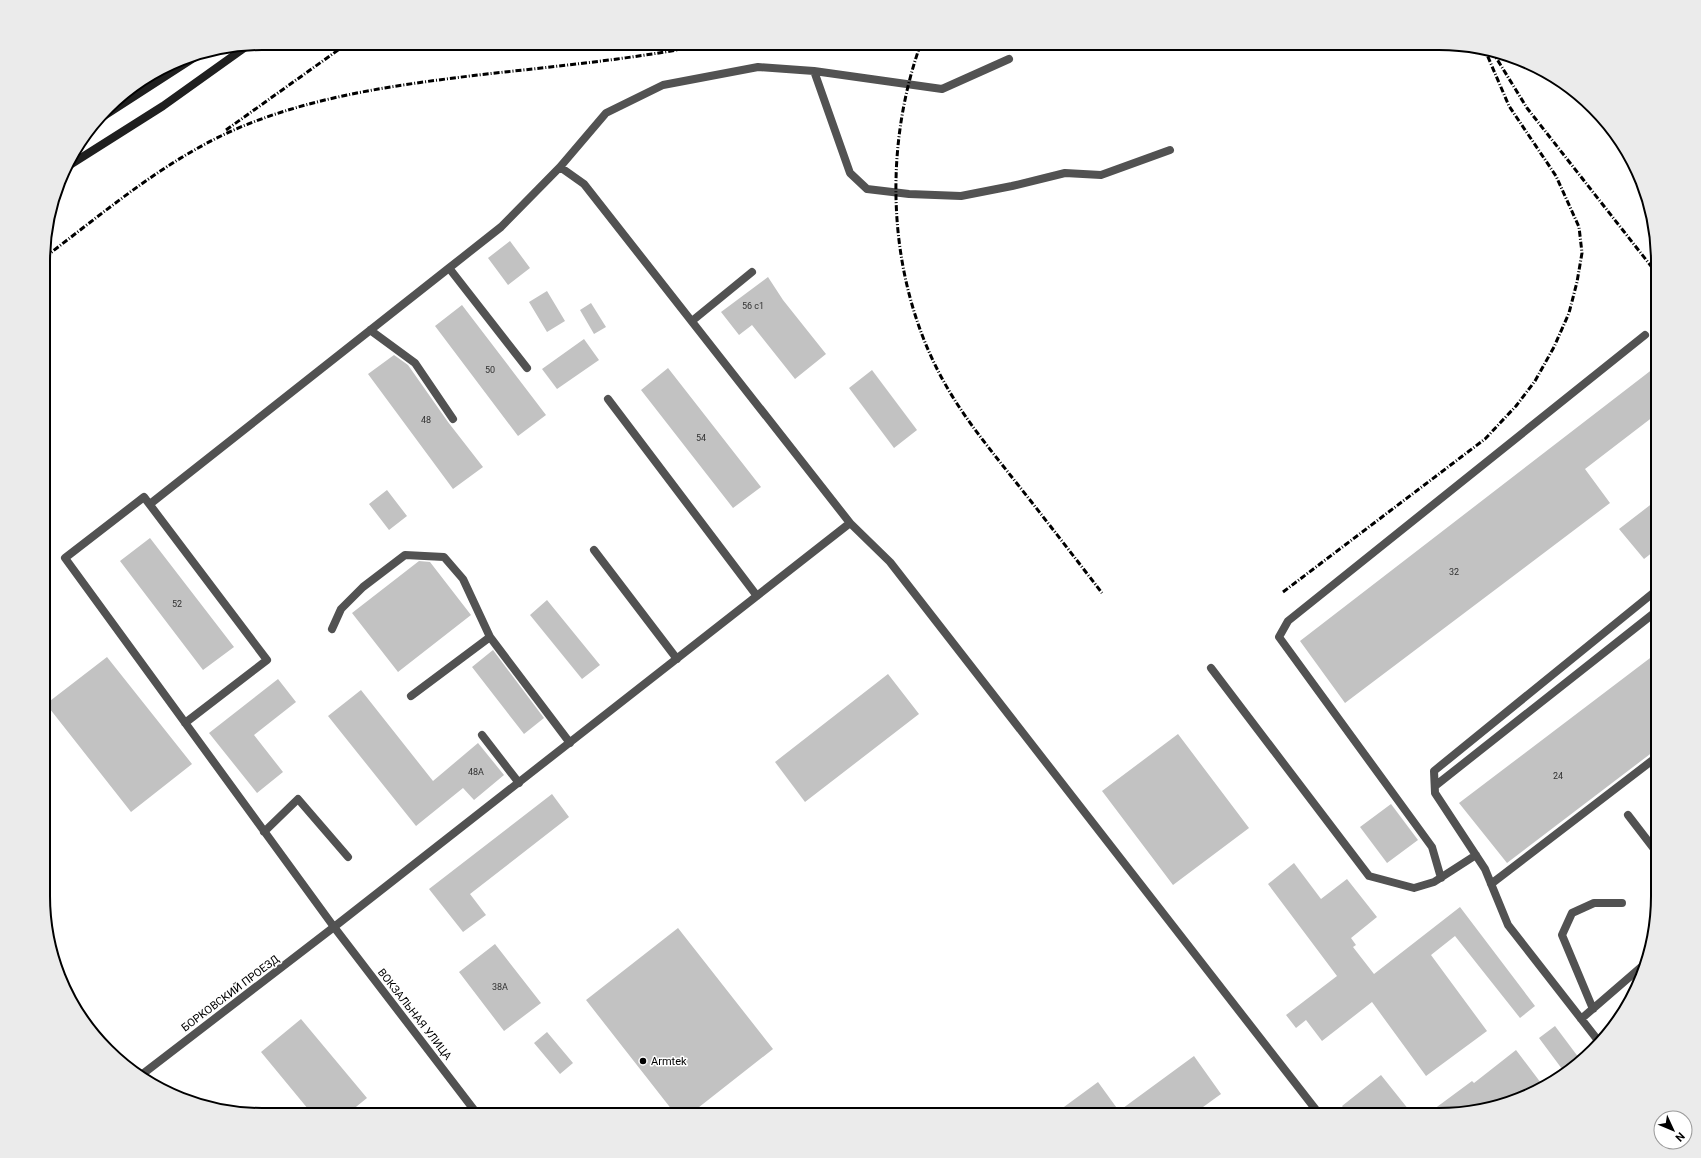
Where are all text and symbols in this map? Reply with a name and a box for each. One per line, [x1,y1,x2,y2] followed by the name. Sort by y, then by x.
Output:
[742,301,764,311] house number: 56 с1
[485,365,495,375] house number: 50
[421,415,431,425] house number: 48
[696,433,706,443] house number: 54
[1449,567,1459,577] house number: 32
[172,599,182,609] house number: 52
[468,767,484,777] house number: 48А
[1553,771,1563,781] house number: 24
[179,952,282,1034] street label: БОРКОВСКИЙ ПРОЕЗД
[375,966,455,1063] street label: ВОКЗАЛЬНАЯ УЛИЦА
[492,982,508,992] house number: 38А
[651,1055,687,1068] place label: Armtek
[638,1056,648,1066] marker: Armtek
[1653,1110,1693,1150] north arrow
[1672,1129,1687,1144] text: N

